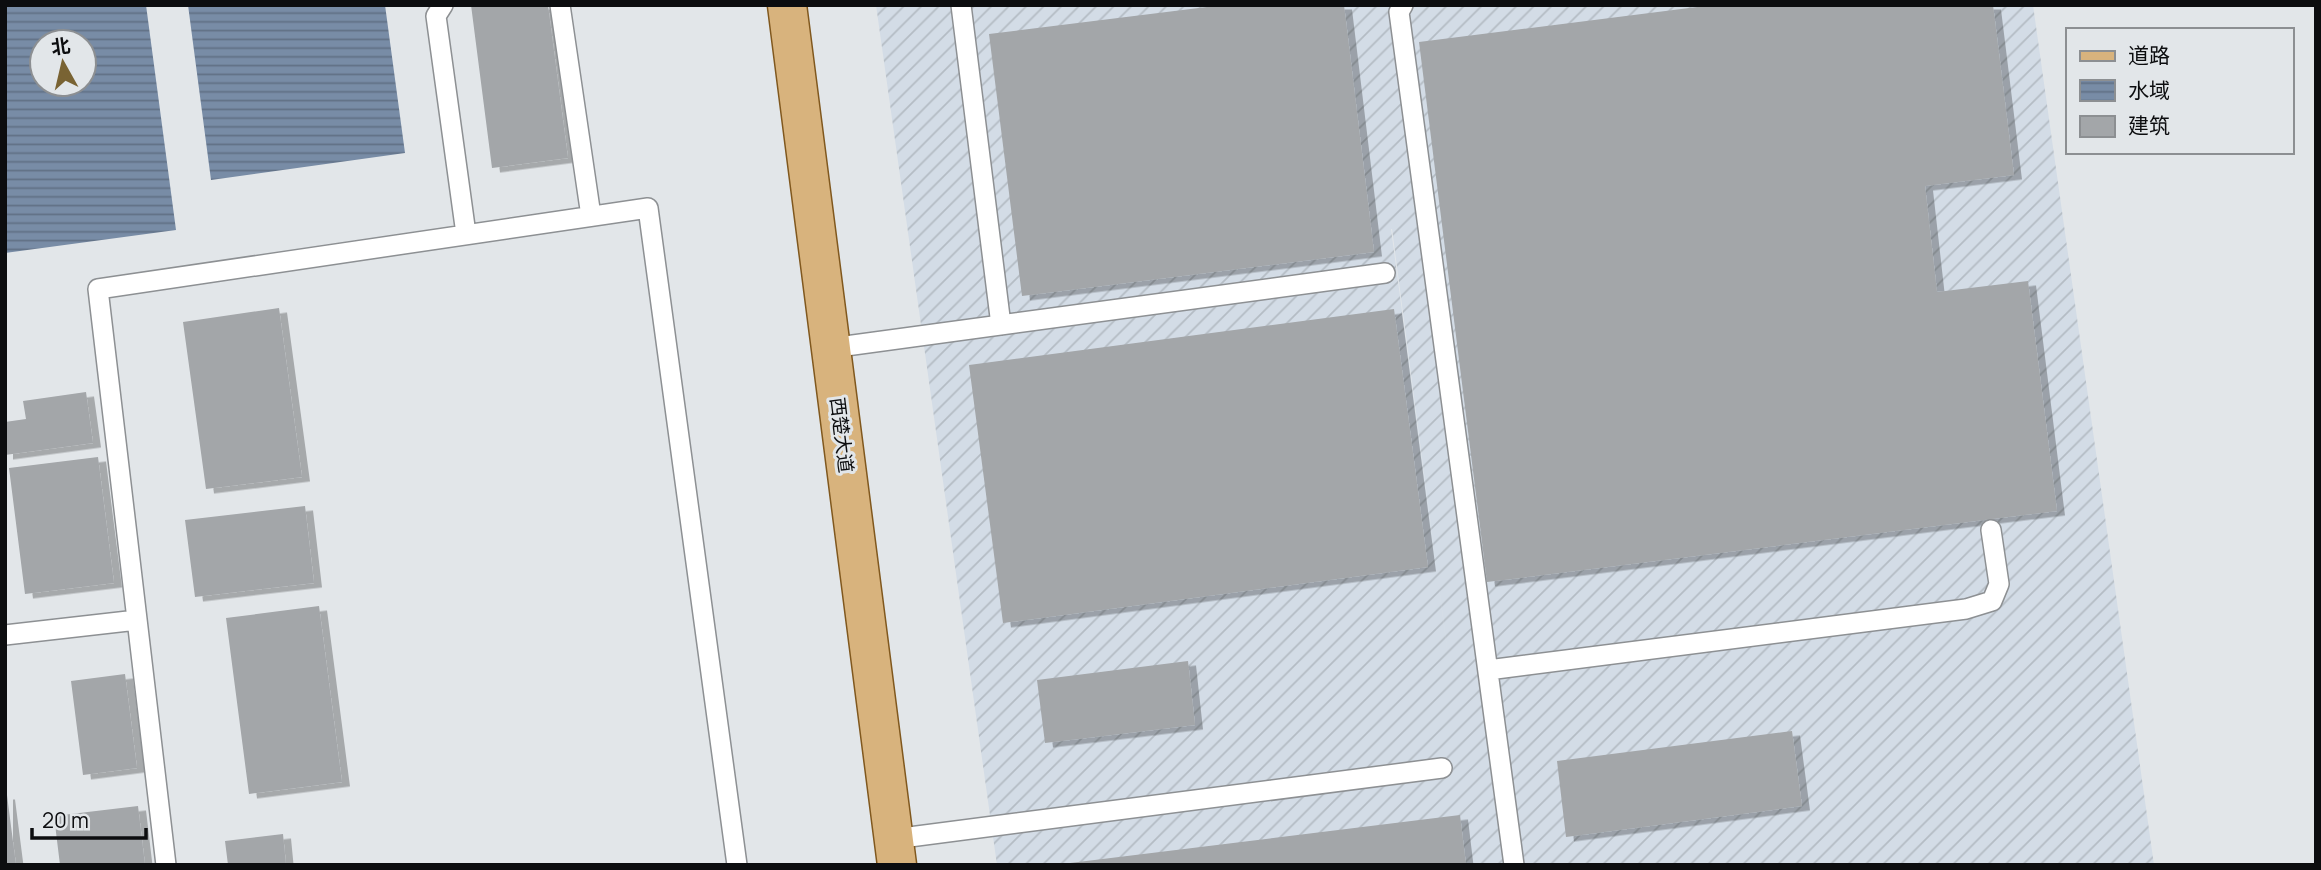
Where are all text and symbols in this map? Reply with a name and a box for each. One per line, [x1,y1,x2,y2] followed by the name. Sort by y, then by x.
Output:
[28,28,98,98] north arrow
[2066,28,2293,154] legend
[49,32,72,60] text: 北
[2128,41,2170,69] text: 道路
[2128,76,2170,104] text: 水域
[2128,111,2170,139] text: 建筑
[824,396,860,474] street label: 西楚大道
[32,796,145,840] scale bar
[42,806,89,834] text: 20 m

